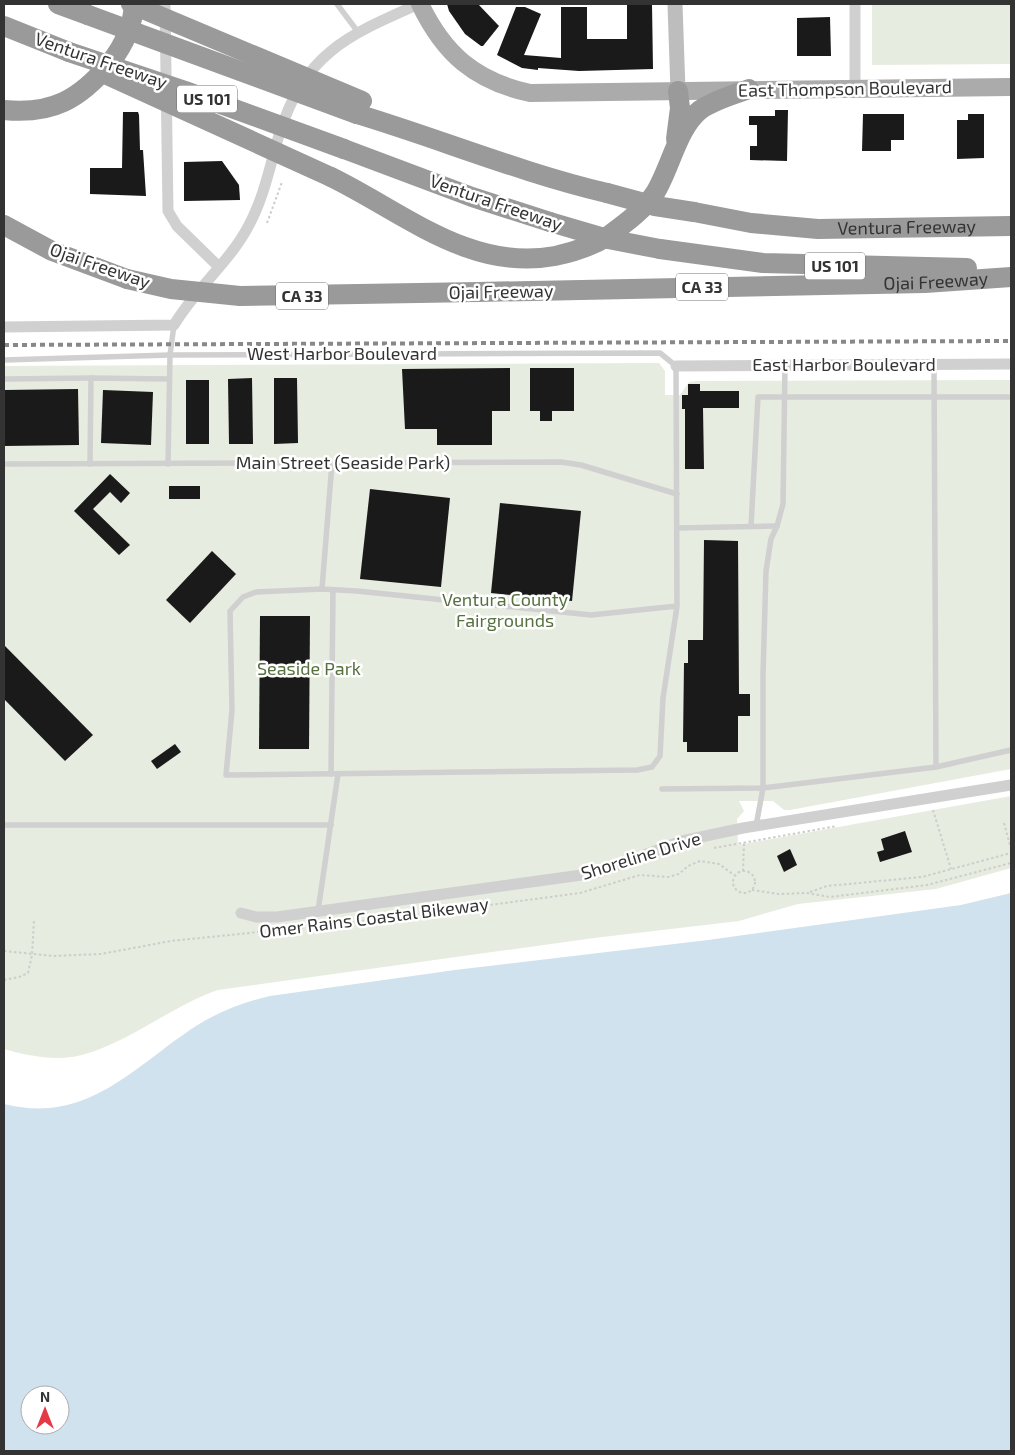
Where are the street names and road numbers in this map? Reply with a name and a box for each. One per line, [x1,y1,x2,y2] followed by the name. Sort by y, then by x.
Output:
[32,27,171,93] street label: Ventura Freeway
[738,75,952,101] street label: East Thompson Boulevard
[177,86,237,112] road number: US 101
[427,169,566,235] street label: Ventura Freeway
[837,215,977,239] street label: Ventura Freeway
[47,238,154,293] street label: Ojai Freeway
[805,252,865,280] road number: US 101
[883,267,989,294] street label: Ojai Freeway
[676,274,728,300] road number: CA 33
[448,279,554,303] street label: Ojai Freeway
[276,282,328,310] road number: CA 33
[247,342,437,364] street label: West Harbor Boulevard
[752,353,936,375] street label: East Harbor Boulevard
[236,451,450,473] street label: Main Street (Seaside Park)
[578,826,703,884] street label: Shoreline Drive
[258,892,490,942] street label: Omer Rains Coastal Bikeway

